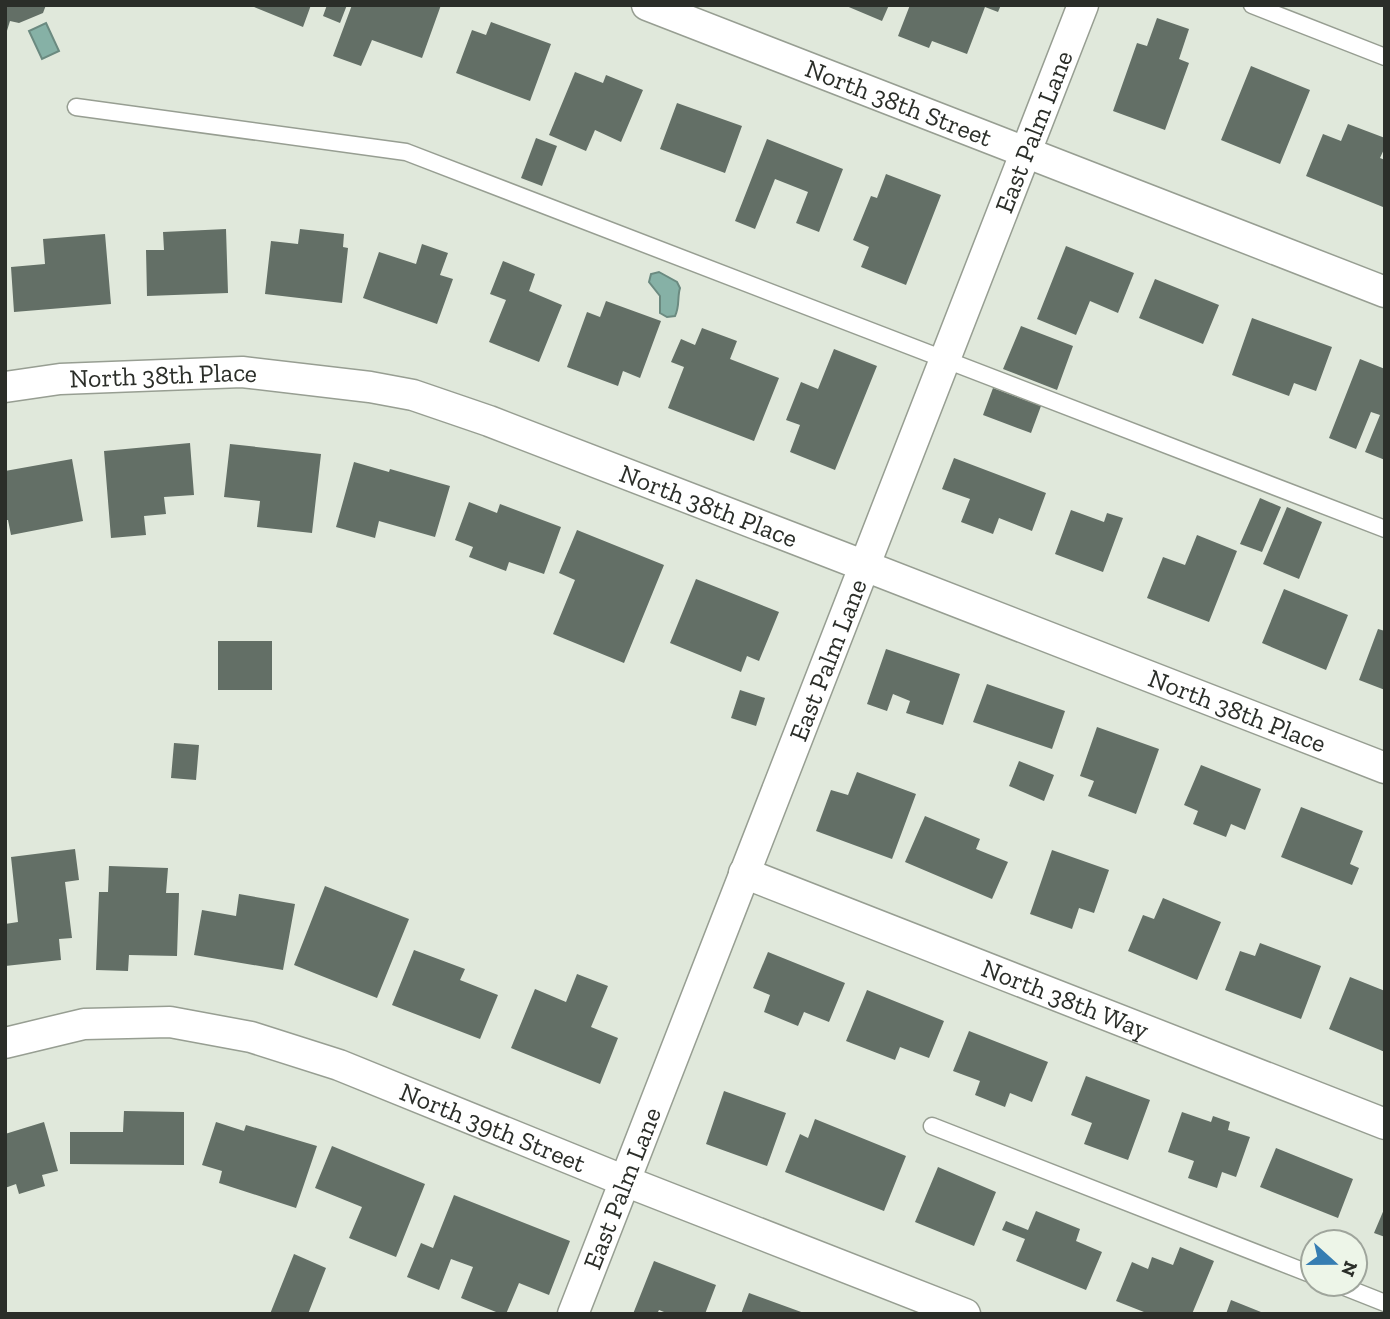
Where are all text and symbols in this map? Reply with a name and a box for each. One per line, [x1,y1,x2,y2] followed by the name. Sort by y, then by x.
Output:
[988,46,1080,217] street label: East Palm Lane
[801,52,997,154] street label: North 38th Street
[69,356,259,395] street label: North 38th Place
[615,457,802,554] street label: North 38th Place
[782,574,874,746] street label: East Palm Lane
[1144,662,1331,760] street label: North 38th Place
[977,952,1154,1046] street label: North 38th Way
[395,1075,591,1180] street label: North 39th Street
[576,1103,668,1274] street label: East Palm Lane
[1299,1228,1369,1298] north arrow
[1336,1258,1363,1280] text: N

